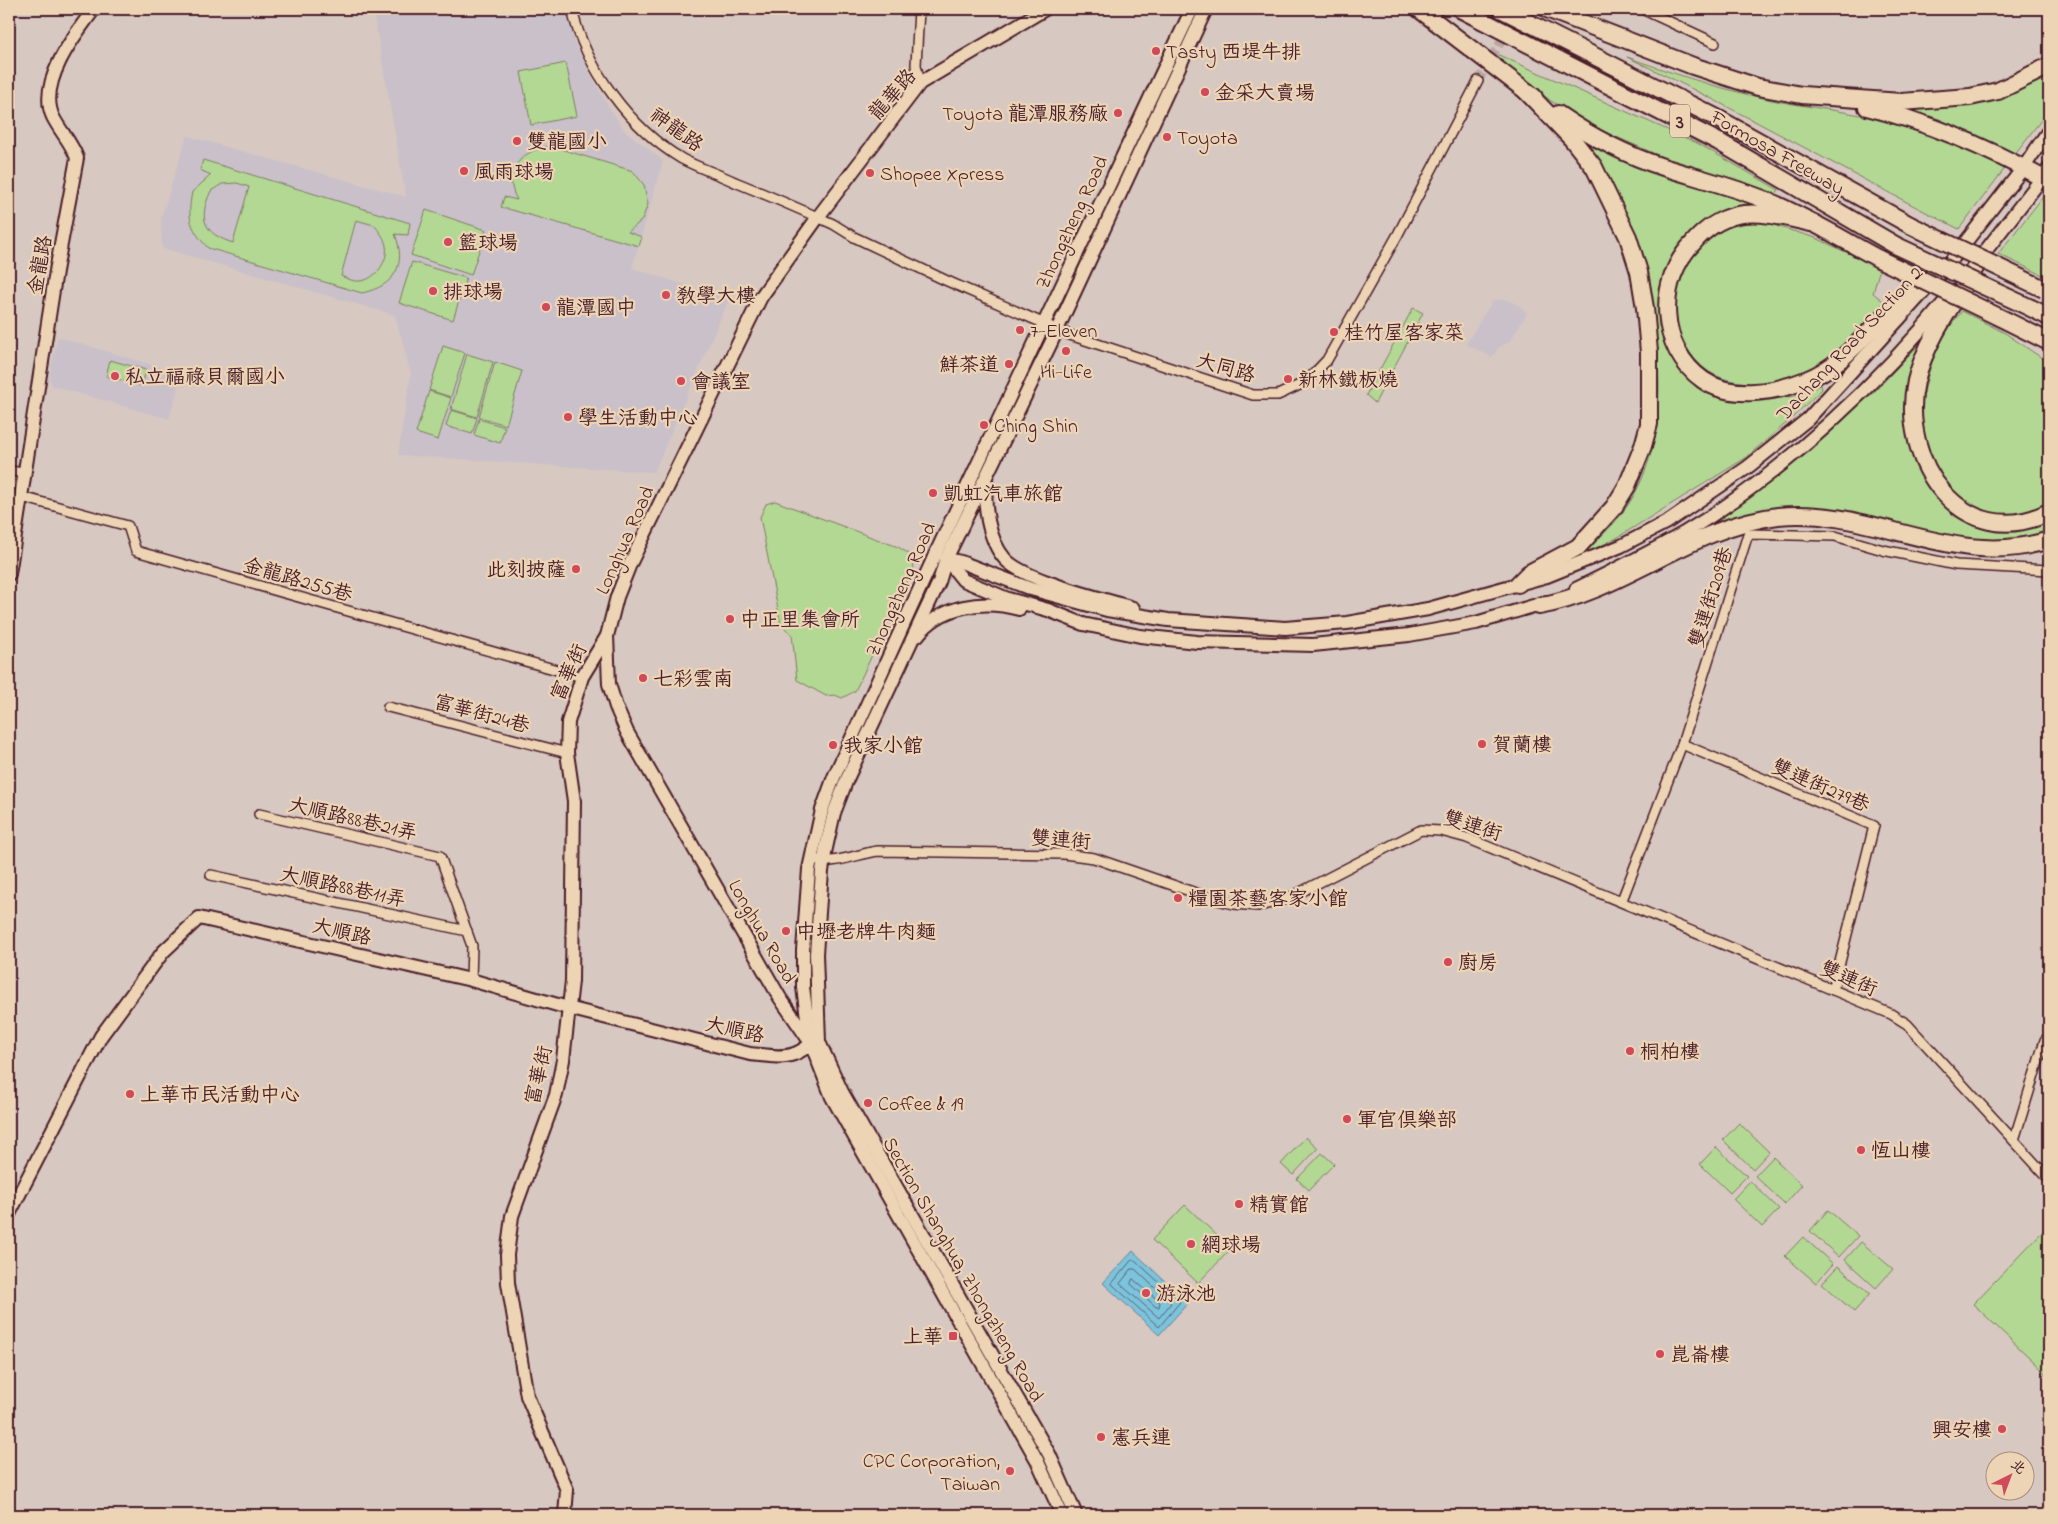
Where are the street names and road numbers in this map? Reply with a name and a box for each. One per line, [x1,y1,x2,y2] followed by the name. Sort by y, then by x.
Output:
[863,63,925,128] street label: 龍華路
[643,102,709,161] street label: 神龍路
[1670,104,1690,138] road number: 3
[1704,104,1849,204] street label: Formosa Freeway
[1030,152,1118,295] street label: Zhongzheng Road
[22,232,61,297] street label: 金龍路
[1770,260,1931,430] street label: Dachang Road Section 2
[1192,347,1259,392] street label: 大同路
[589,482,664,600] street label: Longhua Road
[860,518,946,662] street label: Zhongzheng Road
[1683,543,1742,652] street label: 雙連街209巷
[239,552,356,611] street label: 金龍路255巷
[545,640,596,706] street label: 富華街
[430,689,533,742] street label: 富華街24巷
[1766,754,1875,821] street label: 雙連街279巷
[285,792,420,849] street label: 大順路88巷21弄
[1439,805,1505,850] street label: 雙連街
[1030,825,1092,858] street label: 雙連街
[277,861,408,916] street label: 大順路88巷11弄
[718,875,802,990] street label: Longhua Road
[309,913,375,955] street label: 大順路
[1815,955,1881,1005] street label: 雙連街
[702,1011,768,1052] street label: 大順路
[520,1043,561,1108] street label: 富華街
[873,1132,1050,1409] street label: Section Shanghua, Zhongzheng Road

